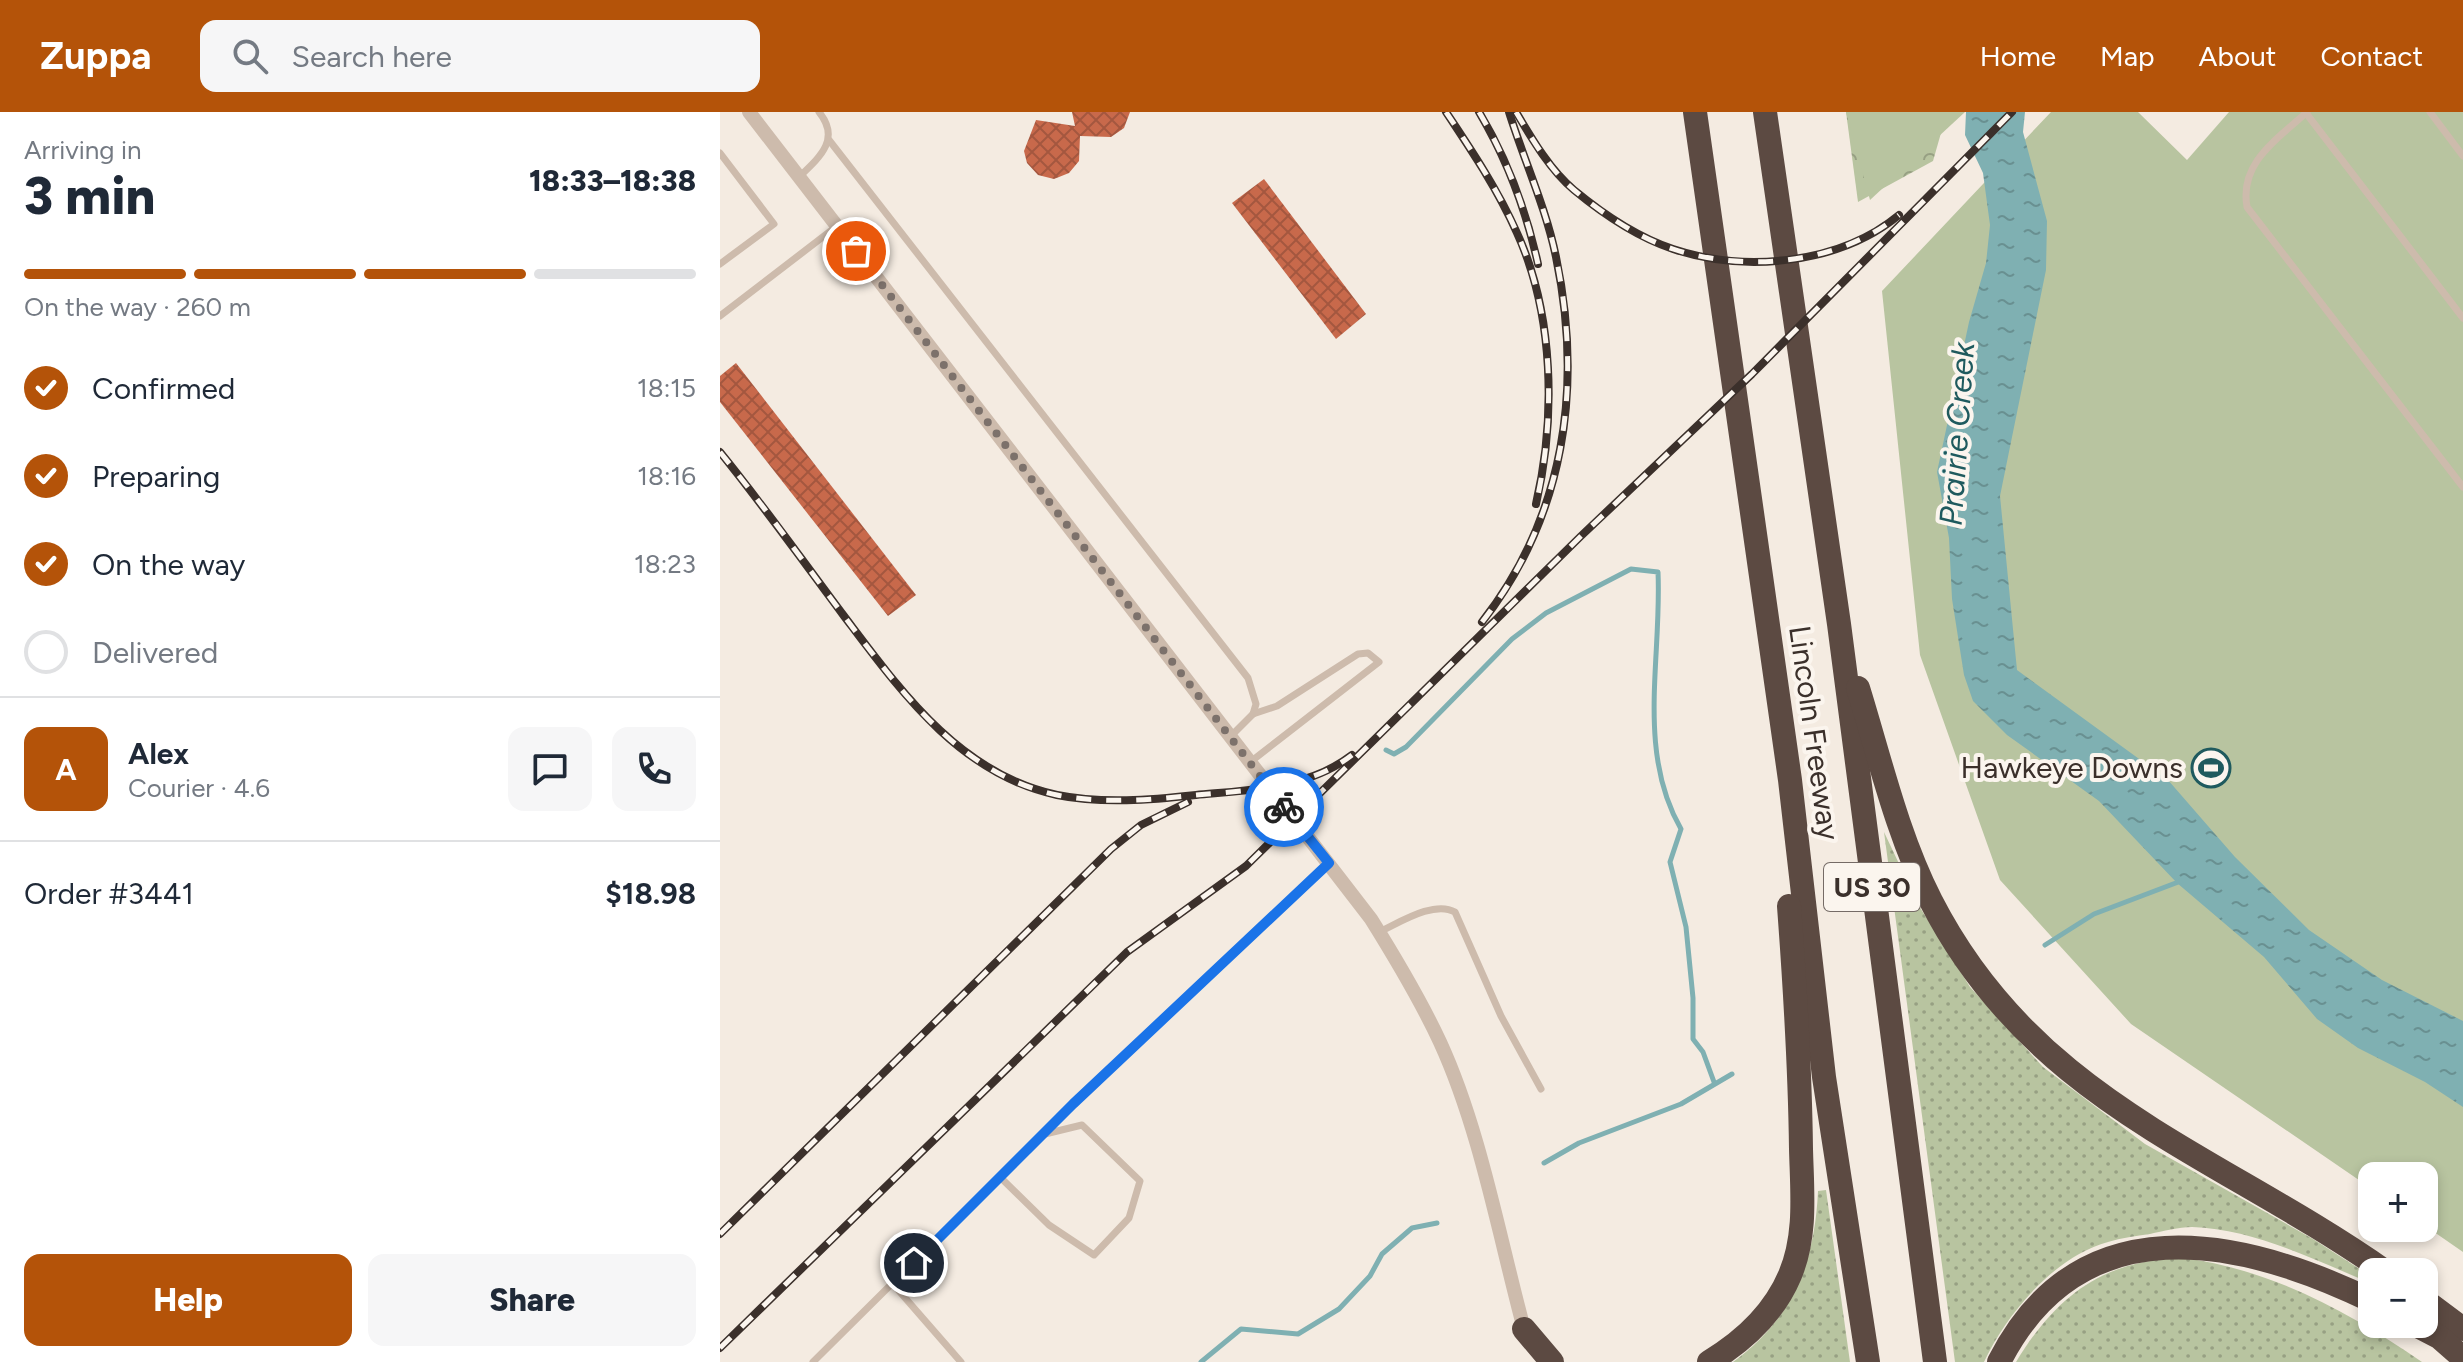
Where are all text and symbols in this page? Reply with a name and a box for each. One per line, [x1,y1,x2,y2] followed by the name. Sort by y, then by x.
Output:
[200,20,760,92] search box
[40,33,152,79] text: Zuppa
[228,34,272,78] icon: search
[292,38,452,75] text: Search here
[1980,39,2056,73] text: Home
[2100,39,2155,73] text: Map
[2199,39,2276,73] text: About
[2320,39,2423,73] text: Contact
[24,134,142,166] text: Arriving in
[529,162,696,199] text: 18:33–18:38
[24,165,155,227] text: 3 min
[822,217,890,285] pin
[834,229,878,273] icon: bag
[24,291,251,323] text: On the way · 260 m
[1932,340,1982,527] water label: Prairie Creek
[24,366,68,410] icon: check
[92,370,235,407] text: Confirmed
[637,372,696,404] text: 18:15
[24,454,68,498] icon: check
[92,458,220,495] text: Preparing
[637,460,696,492] text: 18:16
[24,542,68,586] icon: check
[92,546,245,583] text: On the way
[634,548,696,580] text: 18:23
[1781,623,1848,843] street label: Lincoln Freeway
[92,634,218,671] text: Delivered
[508,727,592,811] button: chat
[612,727,696,811] button: phone
[128,735,189,772] text: Alex
[2190,747,2232,789] sports icon: Hawkeye Downs
[1961,749,2183,786] place label: Hawkeye Downs
[55,751,77,788] text: A
[1244,767,1324,847] courier
[128,772,270,804] text: Courier · 4.6
[1262,785,1306,829] icon: bike
[1824,863,1920,911] road number: US 30
[24,875,194,912] text: Order #3441
[605,875,696,912] text: $18.98
[2358,1162,2438,1338] map controls
[2358,1162,2438,1242] button: +
[880,1229,948,1297] pin
[892,1241,936,1285] icon: home
[24,1254,352,1346] button: Help
[368,1254,696,1346] button: Share
[2358,1258,2438,1338] button: −

